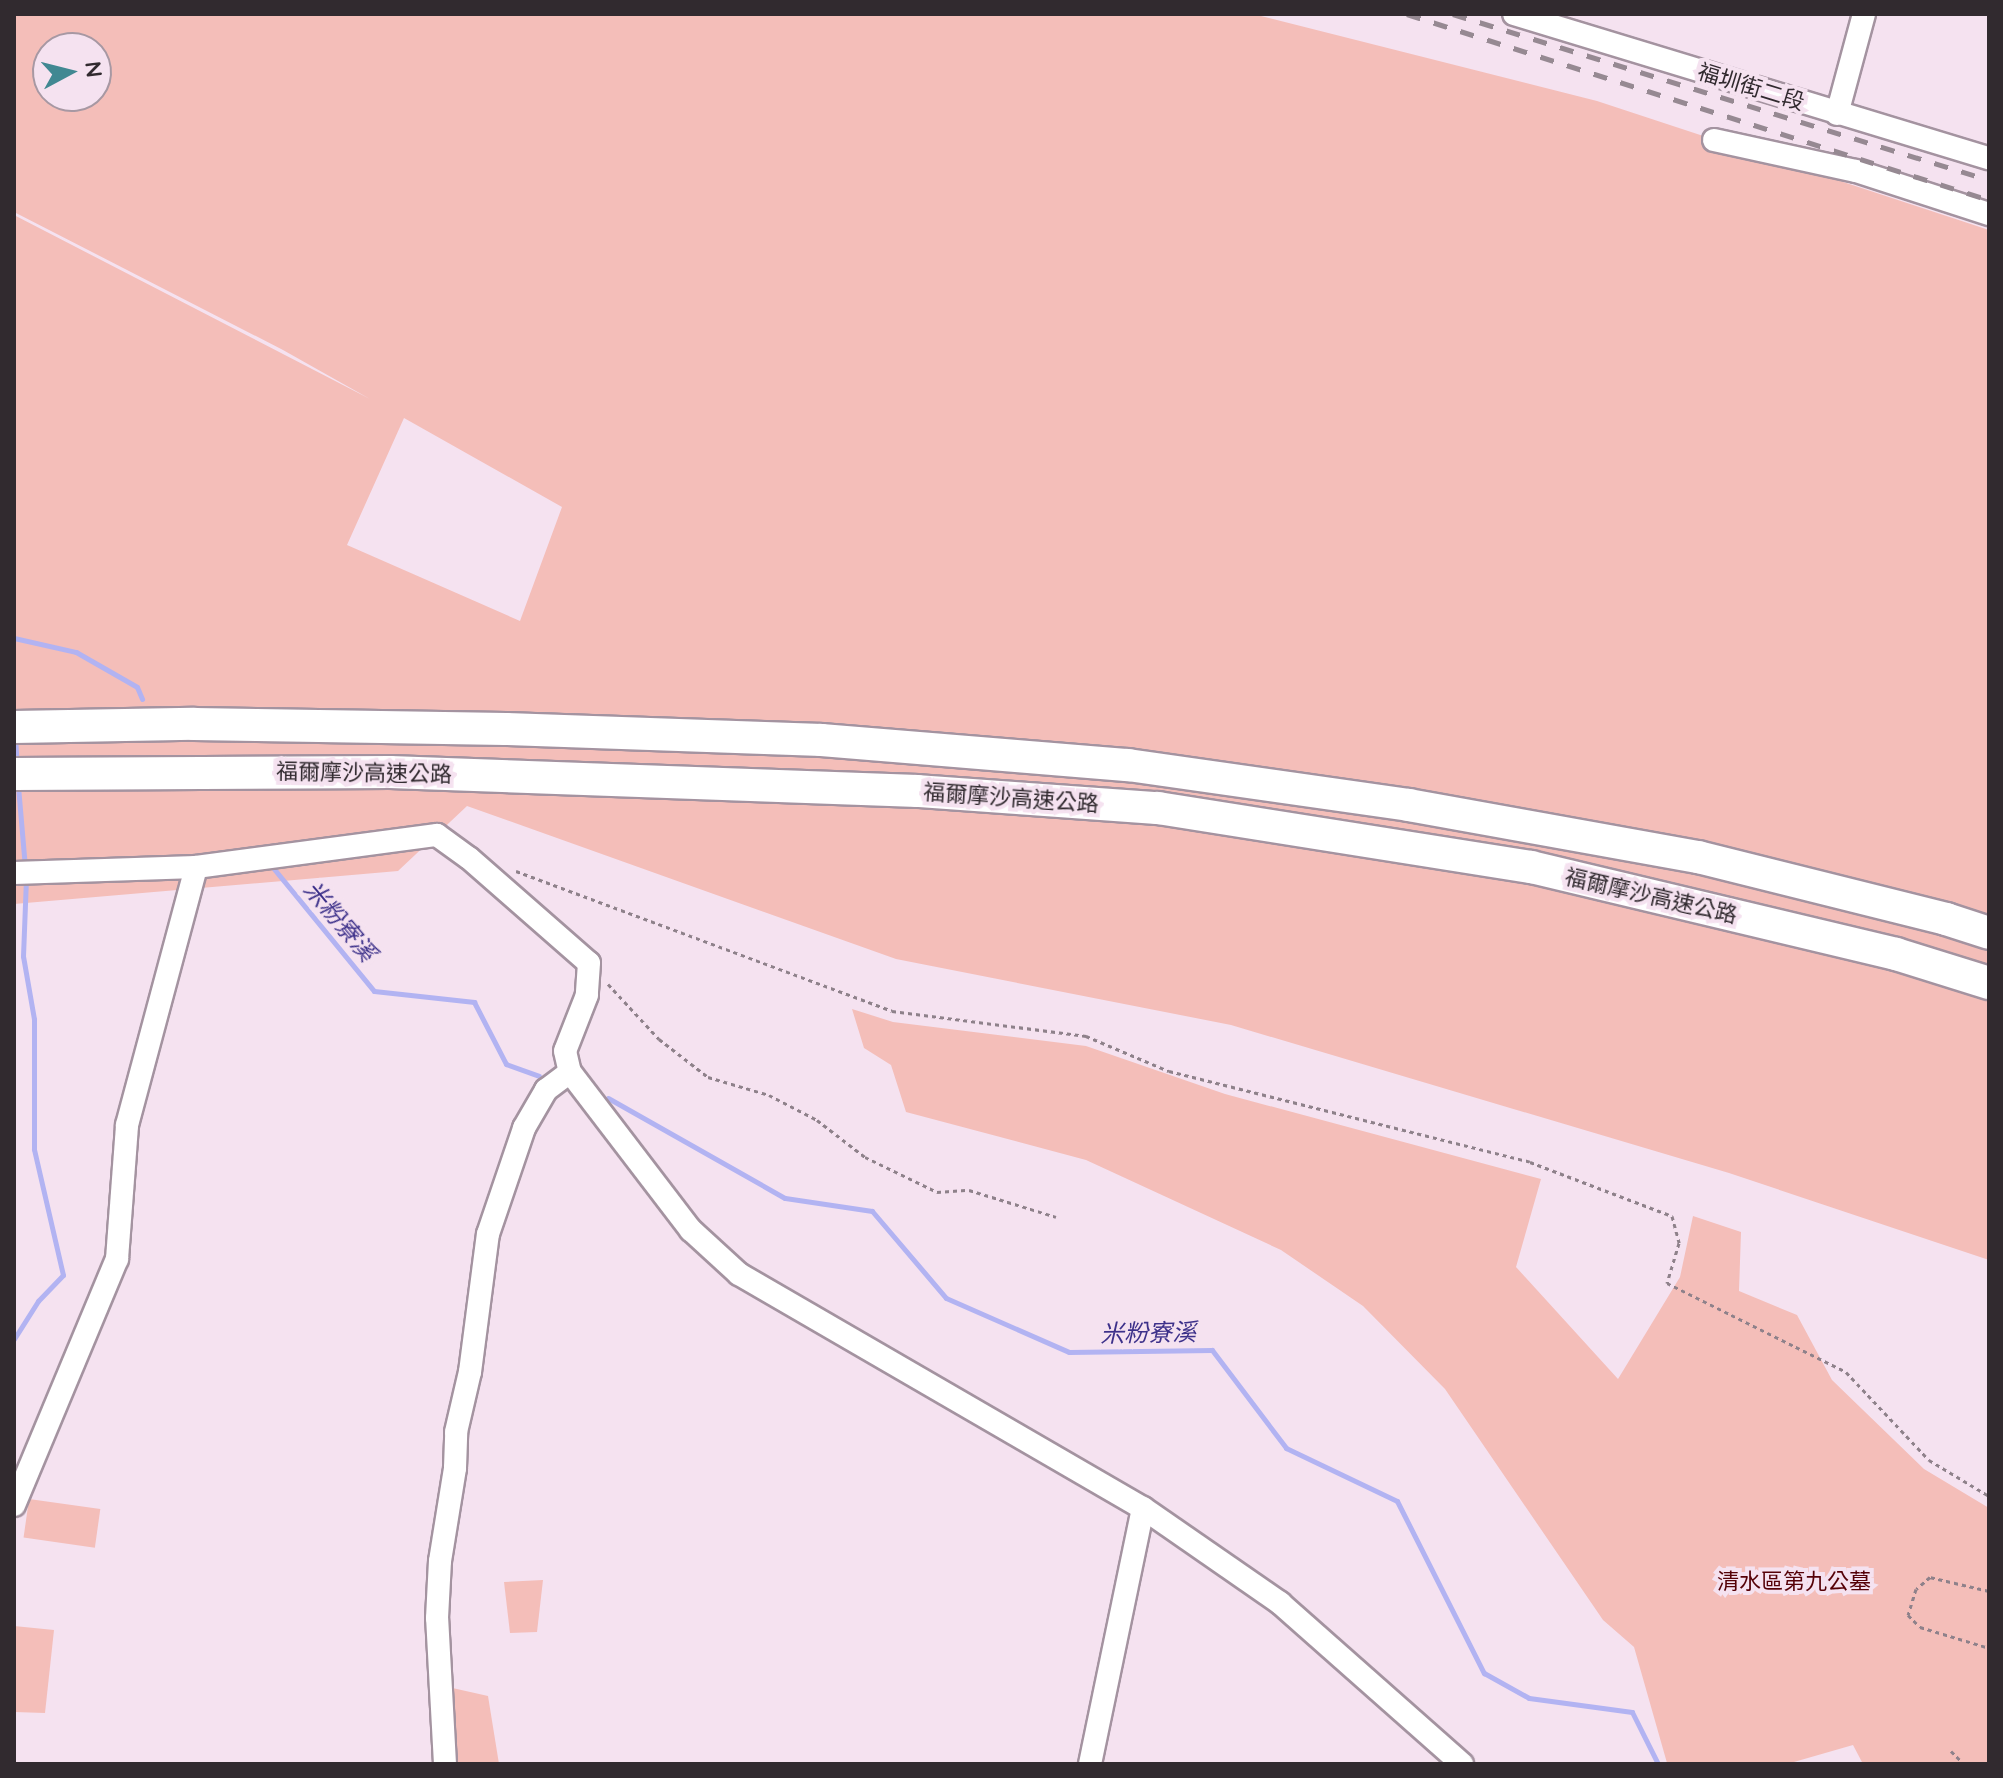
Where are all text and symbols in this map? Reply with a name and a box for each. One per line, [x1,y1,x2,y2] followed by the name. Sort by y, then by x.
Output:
[32,32,112,112] north arrow
[1695,58,1807,116] street label: 福圳街二段
[79,60,109,79] text: N
[276,758,452,788] street label: 福爾摩沙高速公路
[922,779,1100,817] street label: 福爾摩沙高速公路
[1562,863,1740,929] street label: 福爾摩沙高速公路
[298,875,382,967] water label: 米粉寮溪
[1100,1318,1196,1348] water label: 米粉寮溪
[1717,1569,1871,1595] park label: 清水區第九公墓

